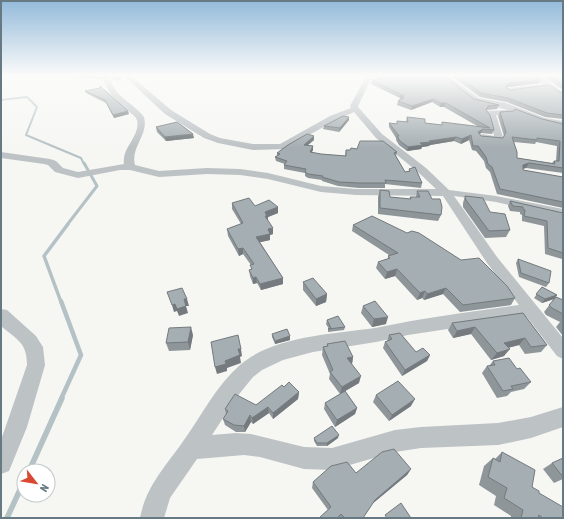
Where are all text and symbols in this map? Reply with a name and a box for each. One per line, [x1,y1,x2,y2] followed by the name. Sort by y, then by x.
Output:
[16,463,56,503] north arrow
[38,482,51,494] text: N

